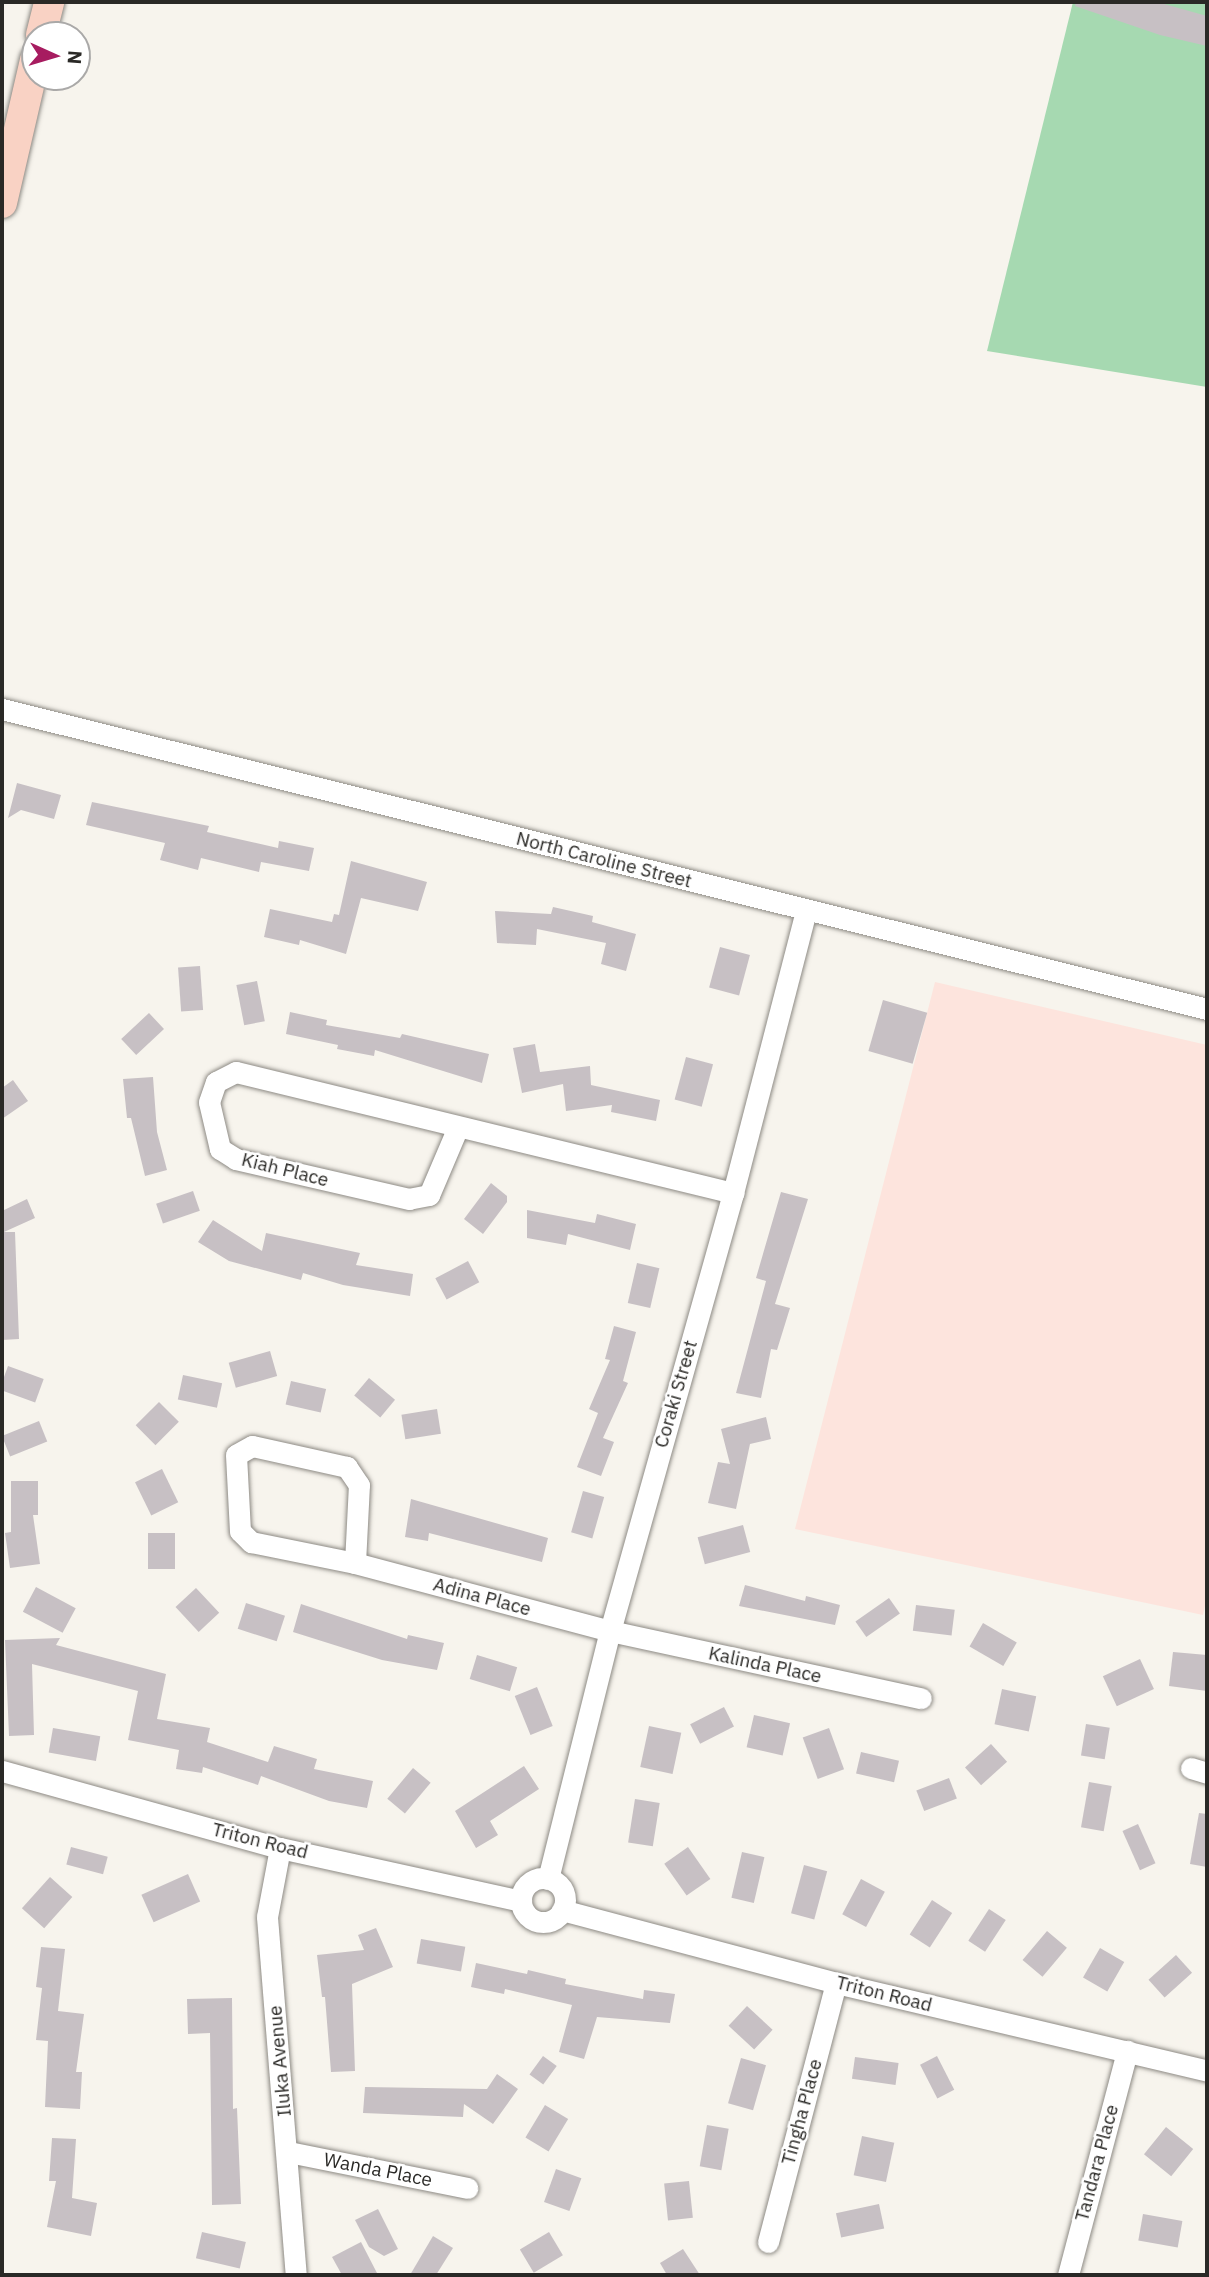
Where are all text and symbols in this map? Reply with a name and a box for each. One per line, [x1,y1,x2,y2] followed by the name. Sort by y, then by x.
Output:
[21,21,91,91] north arrow
[63,50,87,65] text: N
[514,827,694,893] street label: North Caroline Street
[239,1148,331,1192] street label: Kiah Place
[650,1338,702,1450] street label: Coraki Street
[431,1573,533,1621] street label: Adina Place
[706,1642,824,1688] street label: Kalinda Place
[210,1818,310,1864] street label: Triton Road
[834,1971,934,2017] street label: Triton Road
[264,2004,296,2118] street label: Iluka Avenue
[777,2057,827,2167] street label: Tingha Place
[1070,2102,1124,2224] street label: Tandara Place
[322,2148,434,2192] street label: Wanda Place

